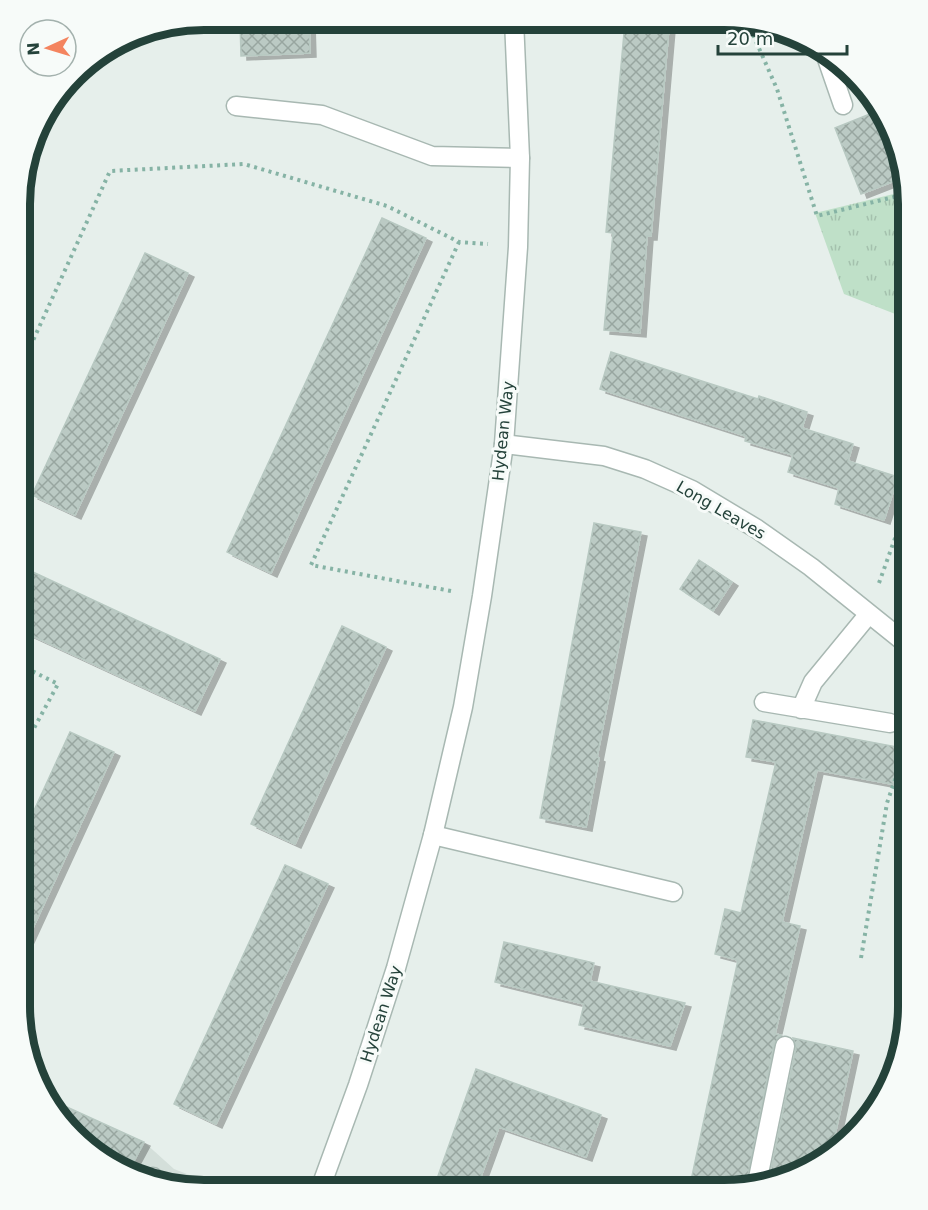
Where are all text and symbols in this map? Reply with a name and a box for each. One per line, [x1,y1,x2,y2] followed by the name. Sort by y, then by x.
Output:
[18,18,78,78] north arrow
[718,18,847,56] scale bar
[727,28,773,49] text: 20 m
[24,42,43,56] text: N
[488,380,518,482] street label: Hydean Way
[673,477,769,543] street label: Long Leaves
[356,963,406,1065] street label: Hydean Way

